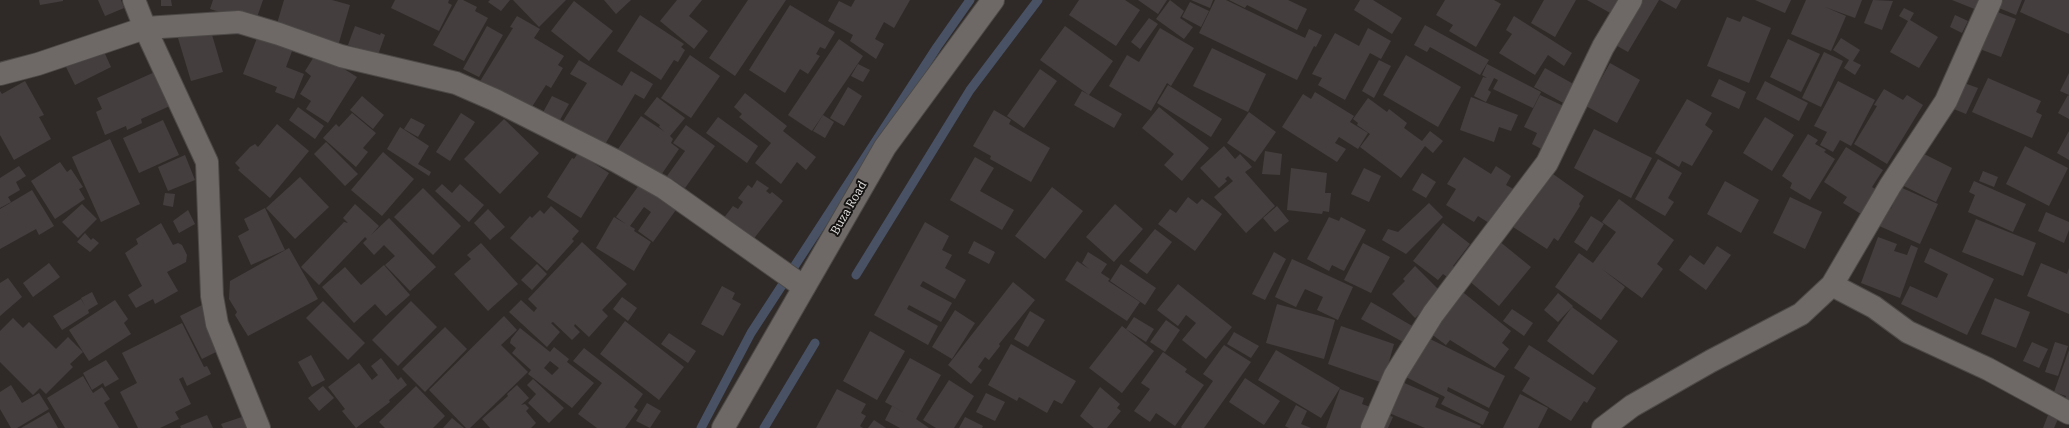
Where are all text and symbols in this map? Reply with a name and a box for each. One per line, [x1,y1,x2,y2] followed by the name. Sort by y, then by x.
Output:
[828,179,870,237] street label: Buza Road

